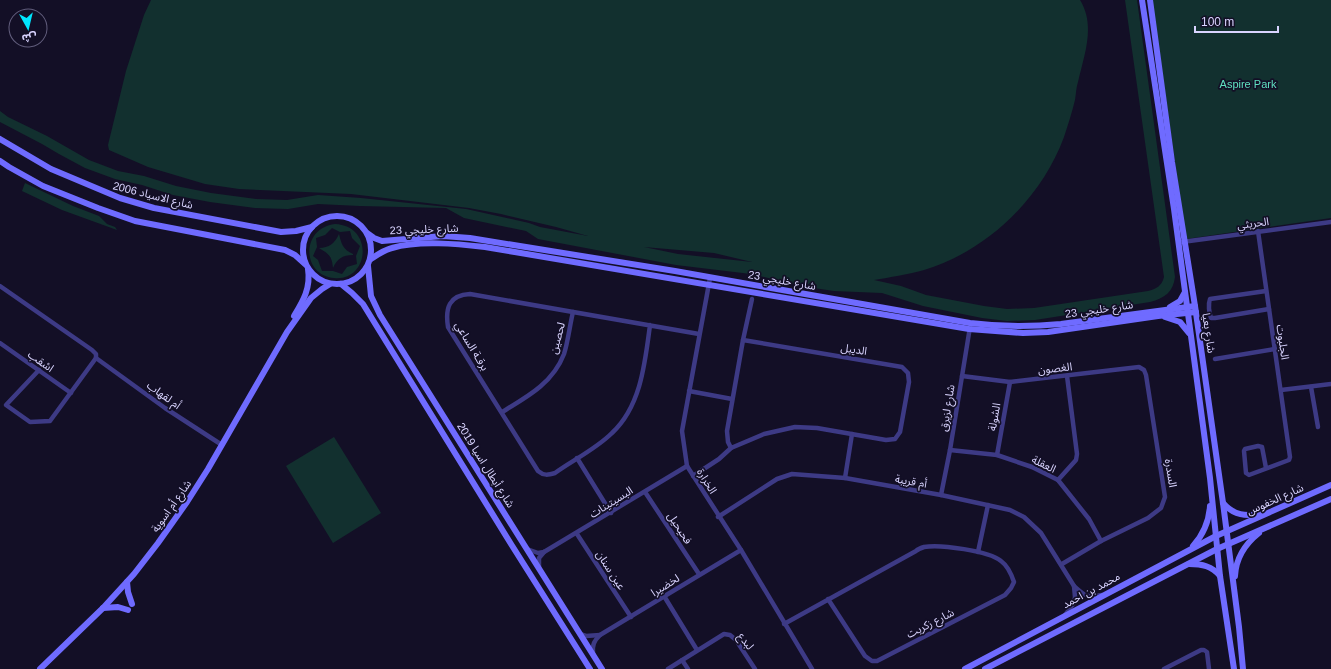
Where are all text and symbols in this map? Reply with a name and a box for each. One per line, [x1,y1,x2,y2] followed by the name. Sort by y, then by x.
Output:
[8,8,48,48] north arrow
[1195,8,1278,34] scale bar
[1201,15,1234,29] text: 100 m
[21,30,38,45] text: ش
[1220,78,1277,90] park label: Aspire Park
[111,179,195,213] street label: شارع الاسياد 2006
[1236,215,1270,234] street label: الحريثي
[389,222,459,240] street label: شارع خليجي 23
[746,268,817,295] street label: شارع خليجي 23
[1064,298,1135,323] street label: شارع خليجي 23
[1198,312,1218,355] street label: شارع بعيا
[450,319,491,374] street label: برقـة الساعي
[547,321,568,355] street label: لحصين
[1274,323,1291,361] street label: الجلبوت
[840,341,868,358] street label: الديبل
[25,348,56,375] street label: اشقب
[1037,360,1073,377] street label: الغصون
[144,378,184,413] street label: أم لقهاب
[937,383,959,433] street label: شارع لزيرق
[986,402,1003,432] street label: الشولة
[453,420,518,511] street label: شارع أبطال اسيا 2019
[1030,453,1058,475] street label: العقلة
[1162,458,1179,488] street label: السدرة
[694,466,719,496] street label: الخرارة
[894,472,928,492] street label: أم قريبة
[148,477,195,535] street label: شارع أم اسوية
[1245,481,1306,519] street label: شارع الخفوس
[587,484,635,521] street label: البسيتينات
[665,510,695,547] street label: فحيحيل
[593,548,628,593] street label: عين سنان
[1060,570,1122,611] street label: محمد بن احمد
[649,572,682,599] street label: لخضيرا
[904,606,957,642] street label: شارع زكريت
[734,630,756,653] street label: لبدع

